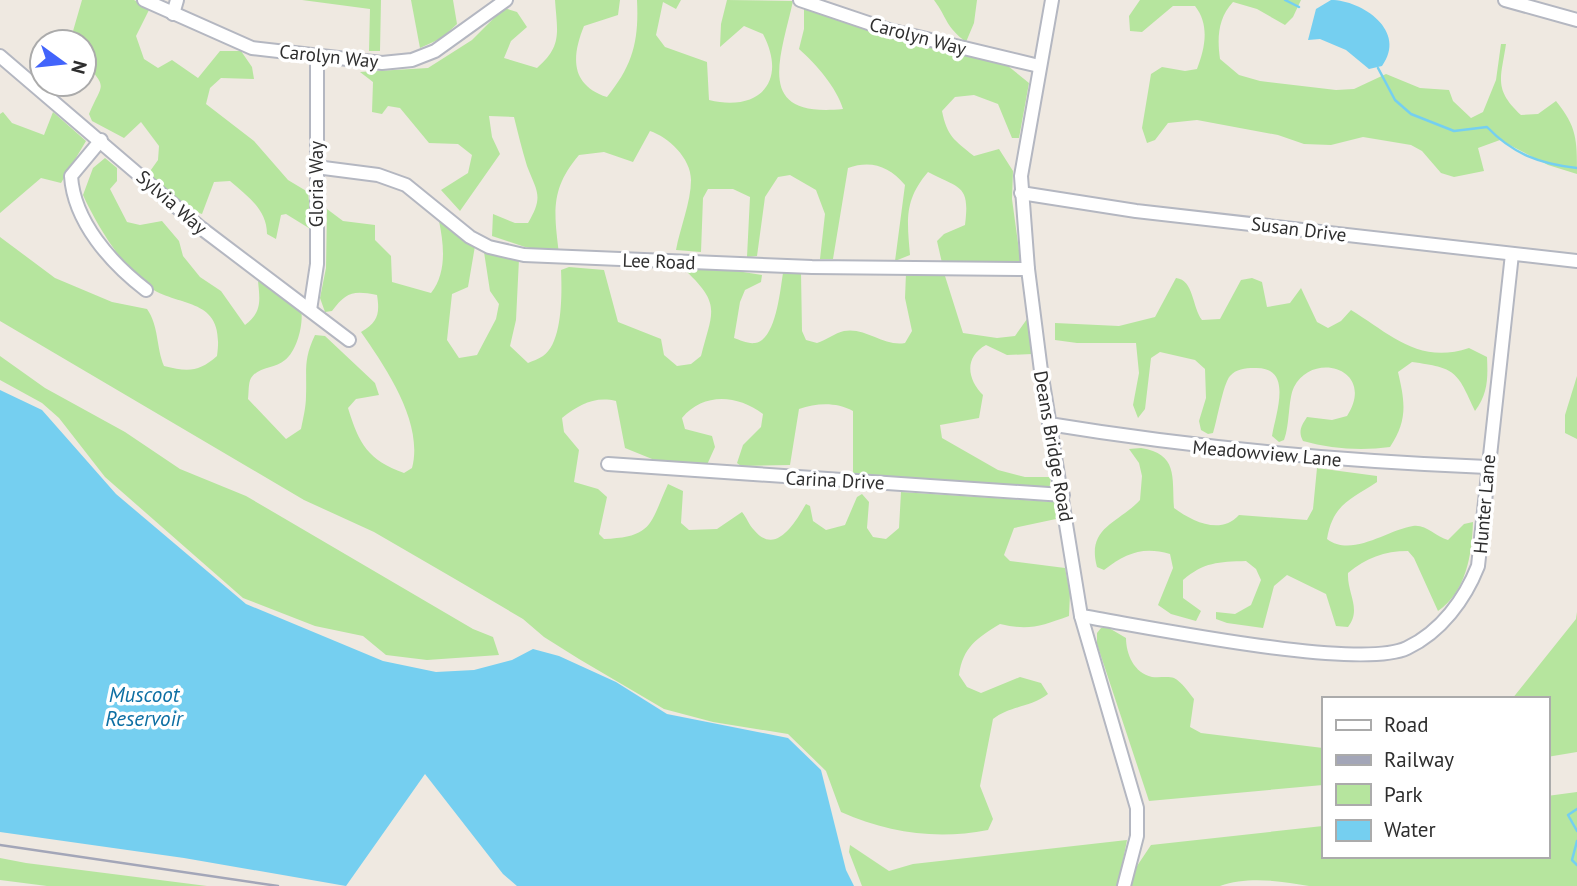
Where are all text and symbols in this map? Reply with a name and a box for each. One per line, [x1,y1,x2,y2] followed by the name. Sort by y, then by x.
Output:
[867,12,969,60] street label: Carolyn Way
[28,28,98,98] north arrow
[278,39,380,73] street label: Carolyn Way
[66,58,93,77] text: N
[304,141,328,227] street label: Gloria Way
[132,165,212,239] street label: Sylvia Way
[1250,211,1348,247] street label: Susan Drive
[622,248,696,274] street label: Lee Road
[1029,369,1079,523] street label: Deans Bridge Road
[1191,435,1343,471] street label: Meadowview Lane
[1468,453,1500,555] street label: Hunter Lane
[785,465,885,495] street label: Carina Drive
[105,681,185,732] water label: Muscoot Reservoir
[1322,697,1549,858] legend
[1384,711,1428,738] text: Road
[1384,746,1454,773] text: Railway
[1384,781,1423,808] text: Park
[1384,816,1436,843] text: Water

